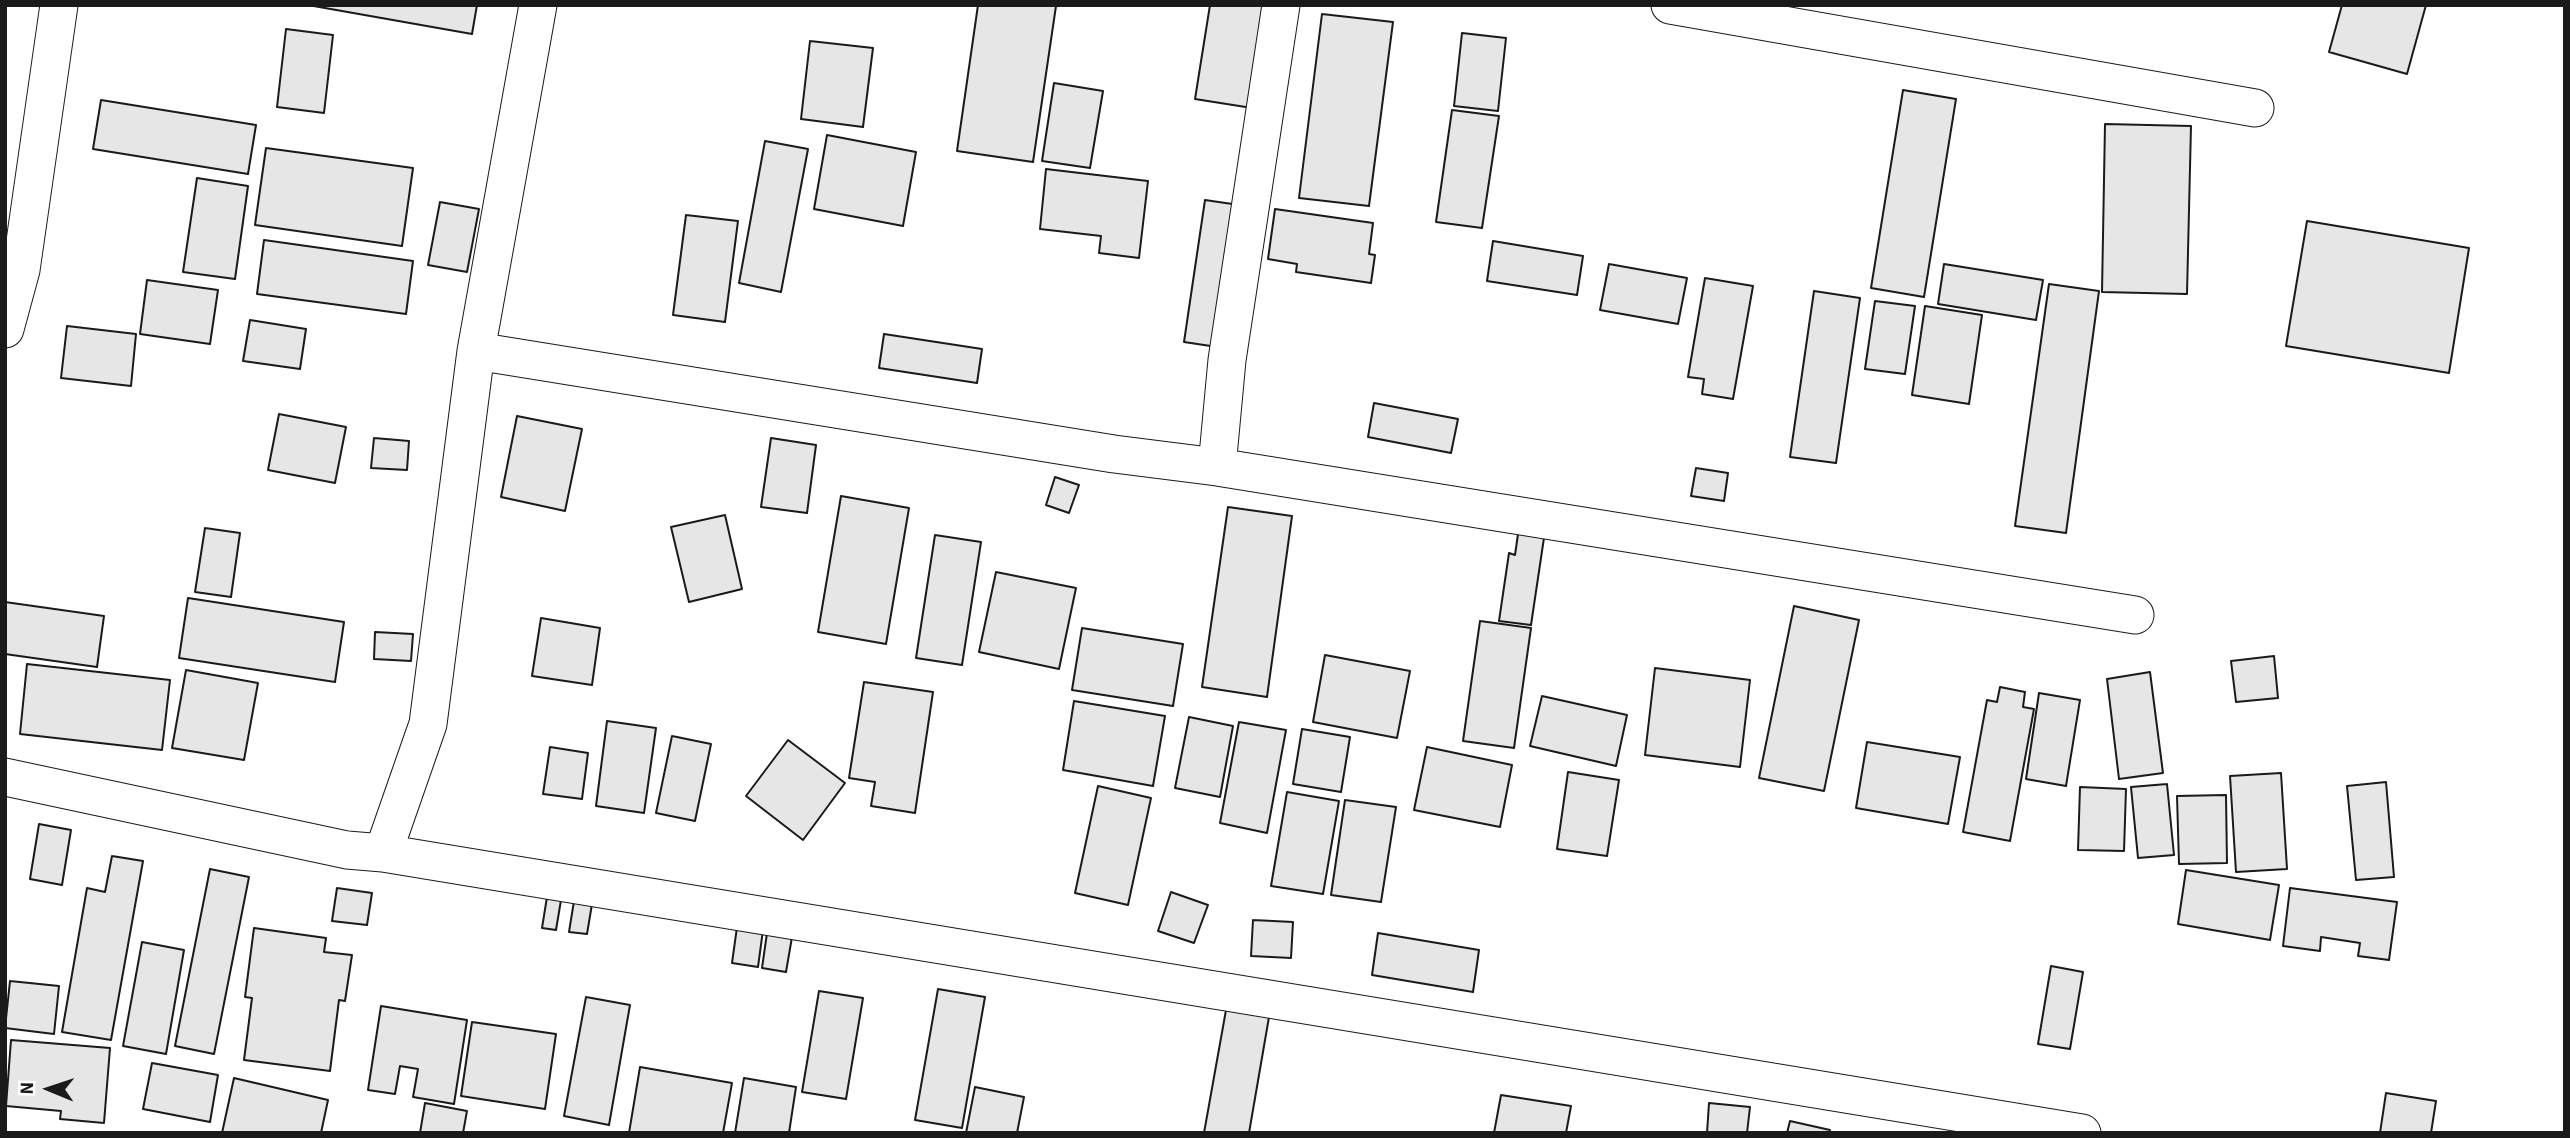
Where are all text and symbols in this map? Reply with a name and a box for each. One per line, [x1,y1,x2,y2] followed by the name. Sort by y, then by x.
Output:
[14,1054,84,1124] north arrow
[14,1081,41,1095] text: N

